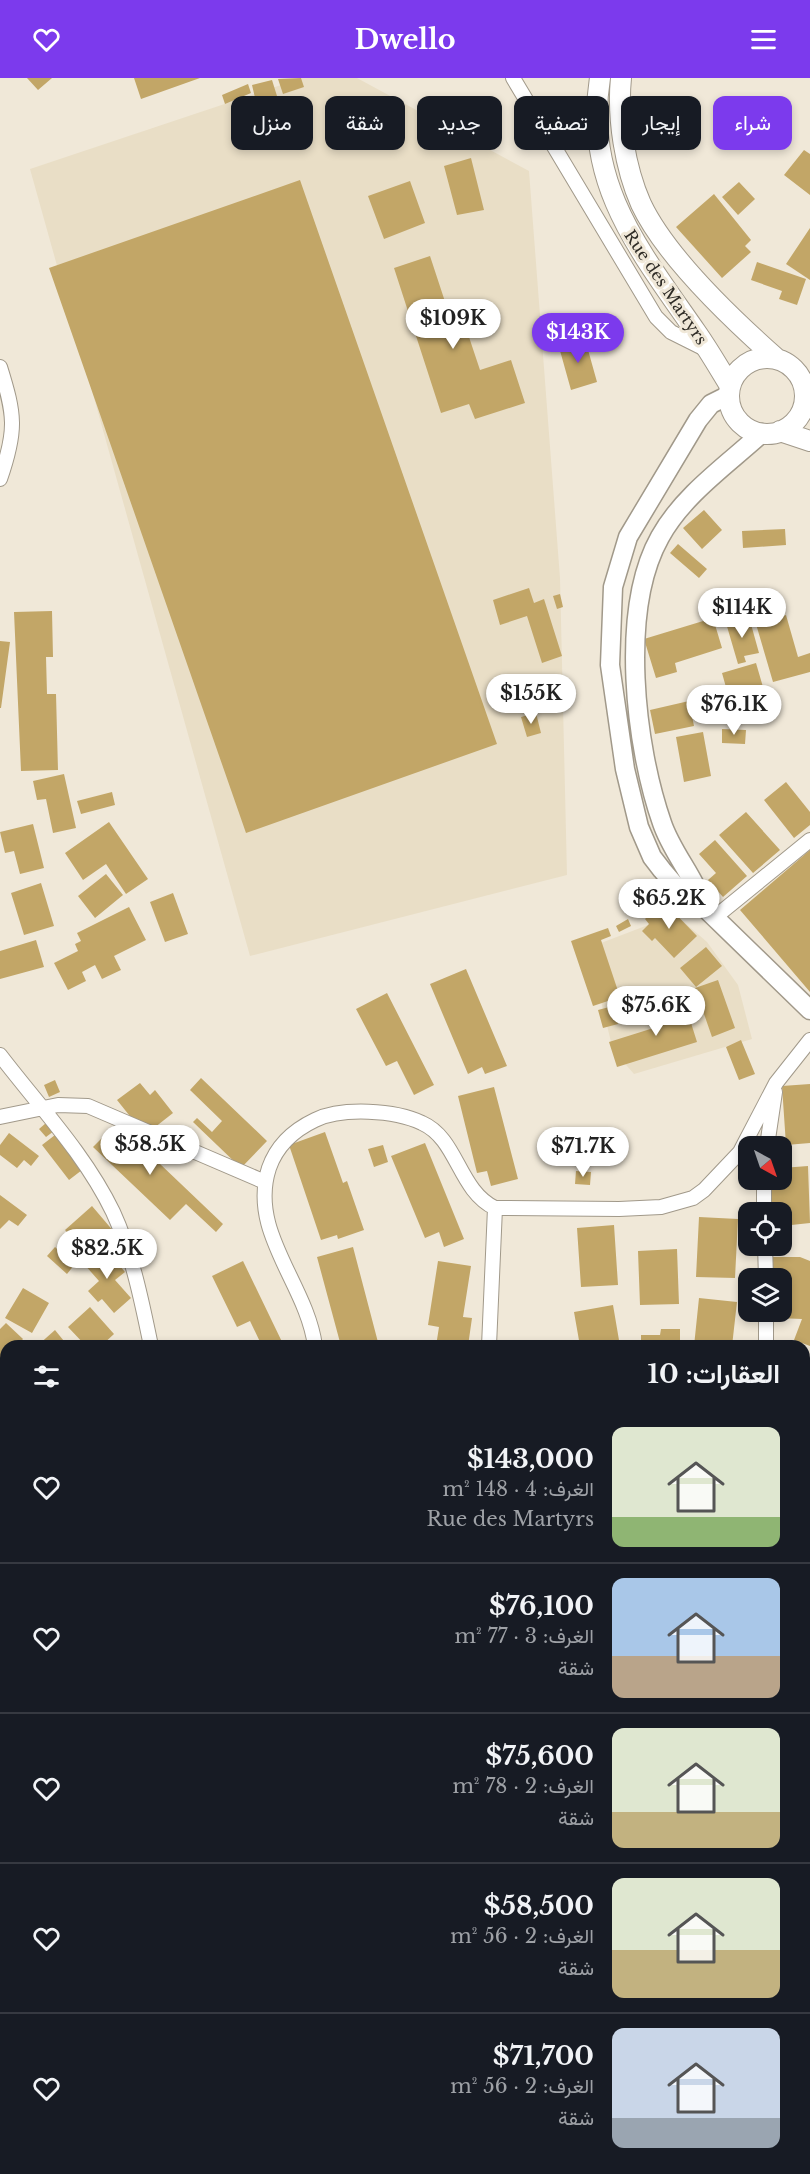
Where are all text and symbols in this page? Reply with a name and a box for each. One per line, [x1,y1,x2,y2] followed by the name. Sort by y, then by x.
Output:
[30,23,63,56] icon: heart
[354,23,456,56] text: Dwello
[747,23,780,56] icon: menu
[231,96,313,150] chip: منزل
[325,96,405,150] chip: شقة
[417,96,502,150] chip: جديد
[514,96,609,150] chip: تصفية
[621,96,701,150] chip: إيجار
[713,96,792,150] chip: شراء
[620,226,712,348] street label: Rue des Martyrs
[411,299,495,350] pin: $109K
[420,306,486,330] text: $109K
[536,313,620,364] pin: $143K
[546,320,610,344] text: $143K
[700,588,784,639] pin: $114K
[712,595,772,619] text: $114K
[489,674,573,725] pin: $155K
[500,681,562,705] text: $155K
[685,685,783,736] pin: $76.1K
[700,692,768,716] text: $76.1K
[620,879,718,930] pin: $65.2K
[633,886,705,910] text: $65.2K
[607,986,705,1037] pin: $75.6K
[621,993,691,1017] text: $75.6K
[101,1125,199,1176] pin: $58.5K
[534,1127,632,1178] pin: $71.7K
[114,1132,186,1156] text: $58.5K
[551,1134,615,1158] text: $71.7K
[738,1136,792,1190] north arrow
[738,1136,792,1322] map controls
[738,1202,792,1256] button: locate
[58,1229,156,1280] pin: $82.5K
[71,1236,143,1260] text: $82.5K
[738,1268,792,1322] button: layers
[648,1358,780,1390] text: العقارات: 10
[30,1360,63,1393] icon: filters
[467,1443,594,1475] text: $143,000
[660,1451,732,1523] icon: home
[30,1471,63,1504] icon: heart
[442,1477,594,1501] text: الغرف: 4 · 148 m²
[426,1507,594,1531] text: Rue des Martyrs
[489,1590,594,1622] text: $76,100
[660,1602,732,1674] icon: home
[30,1622,63,1655] icon: heart
[454,1624,594,1648] text: الغرف: 3 · 77 m²
[558,1656,594,1680] text: شقة
[485,1740,594,1772] text: $75,600
[660,1752,732,1824] icon: home
[30,1772,63,1805] icon: heart
[452,1774,594,1798] text: الغرف: 2 · 78 m²
[558,1806,594,1830] text: شقة
[484,1890,594,1922] text: $58,500
[660,1902,732,1974] icon: home
[30,1922,63,1955] icon: heart
[450,1924,594,1948] text: الغرف: 2 · 56 m²
[558,1956,594,1980] text: شقة
[493,2040,594,2072] text: $71,700
[660,2052,732,2124] icon: home
[30,2072,63,2105] icon: heart
[450,2074,594,2098] text: الغرف: 2 · 56 m²
[558,2106,594,2130] text: شقة

